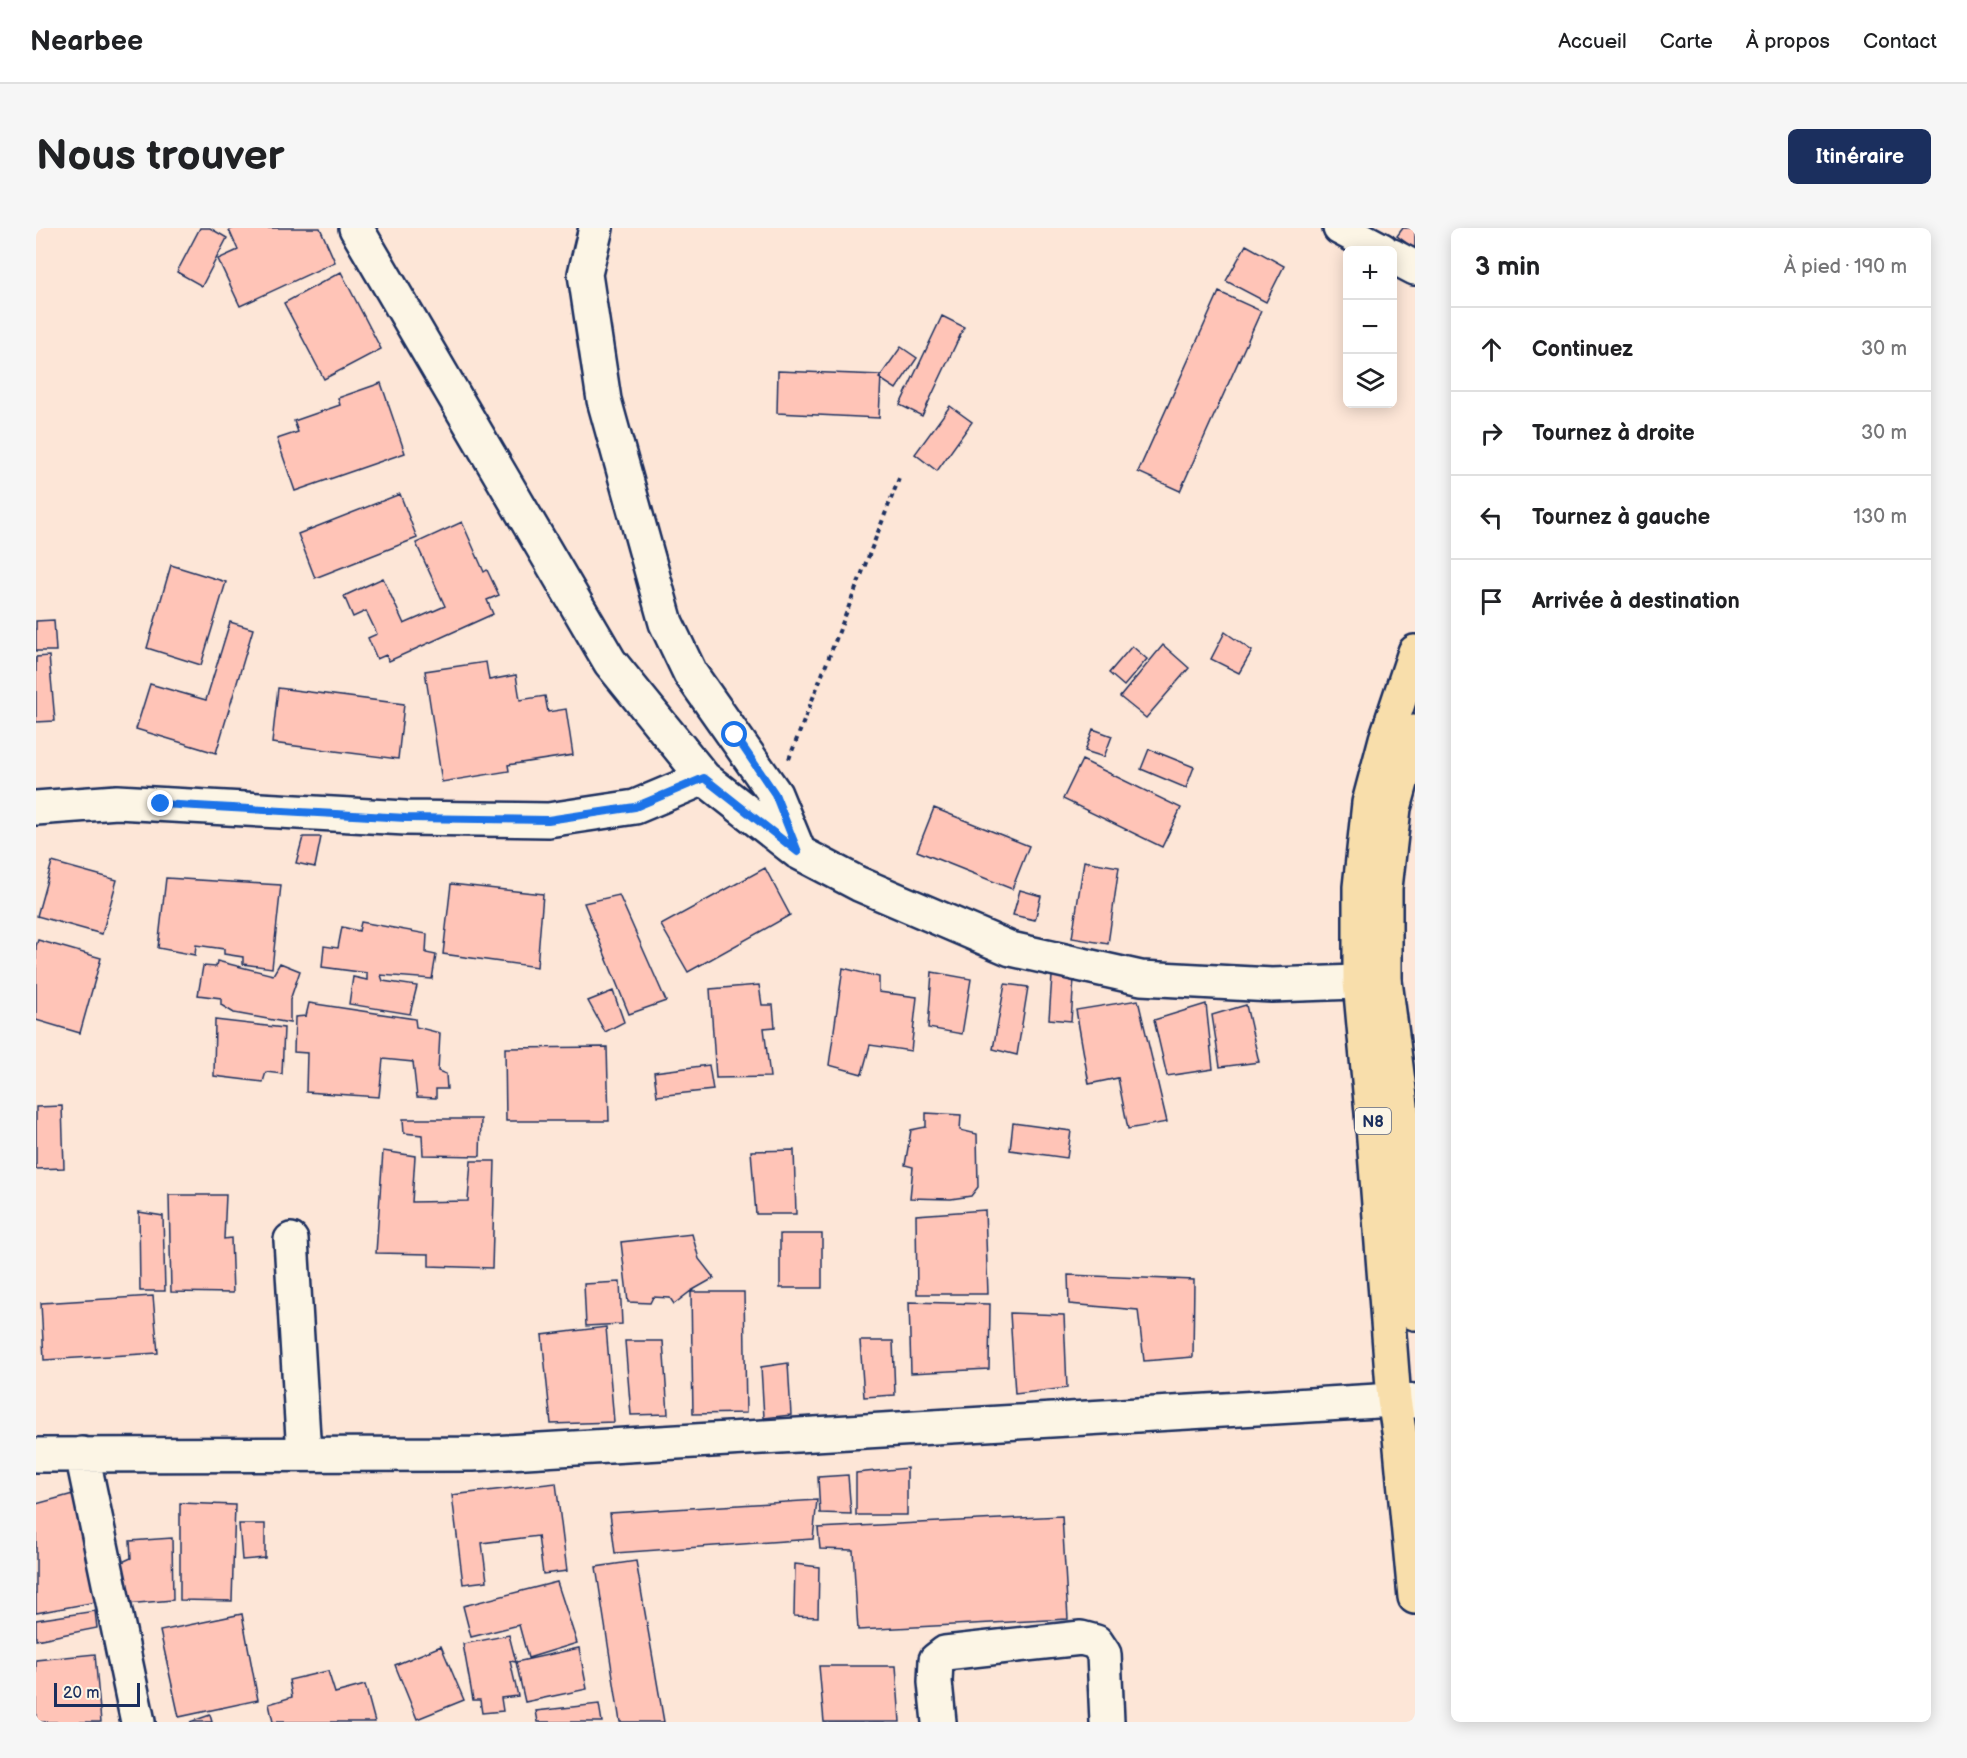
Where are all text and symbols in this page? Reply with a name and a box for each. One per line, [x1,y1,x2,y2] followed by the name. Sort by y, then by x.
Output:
[30,25,143,58] text: Nearbee
[1558,29,1627,54] text: Accueil
[1660,29,1713,54] text: Carte
[1746,29,1830,54] text: À propos
[1863,29,1937,54] text: Contact
[1788,129,1931,184] button: Itinéraire
[36,131,284,182] text: Nous trouver
[1343,246,1397,408] map controls
[1343,246,1397,300] button: +
[1475,252,1540,283] text: 3 min
[1784,255,1907,279] text: À pied · 190 m
[1343,300,1397,354] button: −
[1475,333,1508,366] icon: ahead
[1532,336,1633,363] text: Continuez
[1861,337,1907,361] text: 30 m
[1343,354,1397,408] button: layers
[1475,417,1508,450] icon: right
[1532,420,1695,447] text: Tournez à droite
[1861,421,1907,445] text: 30 m
[1475,501,1508,534] icon: left
[1532,504,1710,531] text: Tournez à gauche
[1853,505,1907,529] text: 130 m
[1475,585,1508,618] icon: arrive
[1532,588,1740,615] text: Arrivée à destination
[721,721,747,747] route start
[147,790,173,816] route end
[1355,1108,1391,1134] road number: N8
[54,1680,140,1708] scale bar
[63,1684,99,1703] text: 20 m

